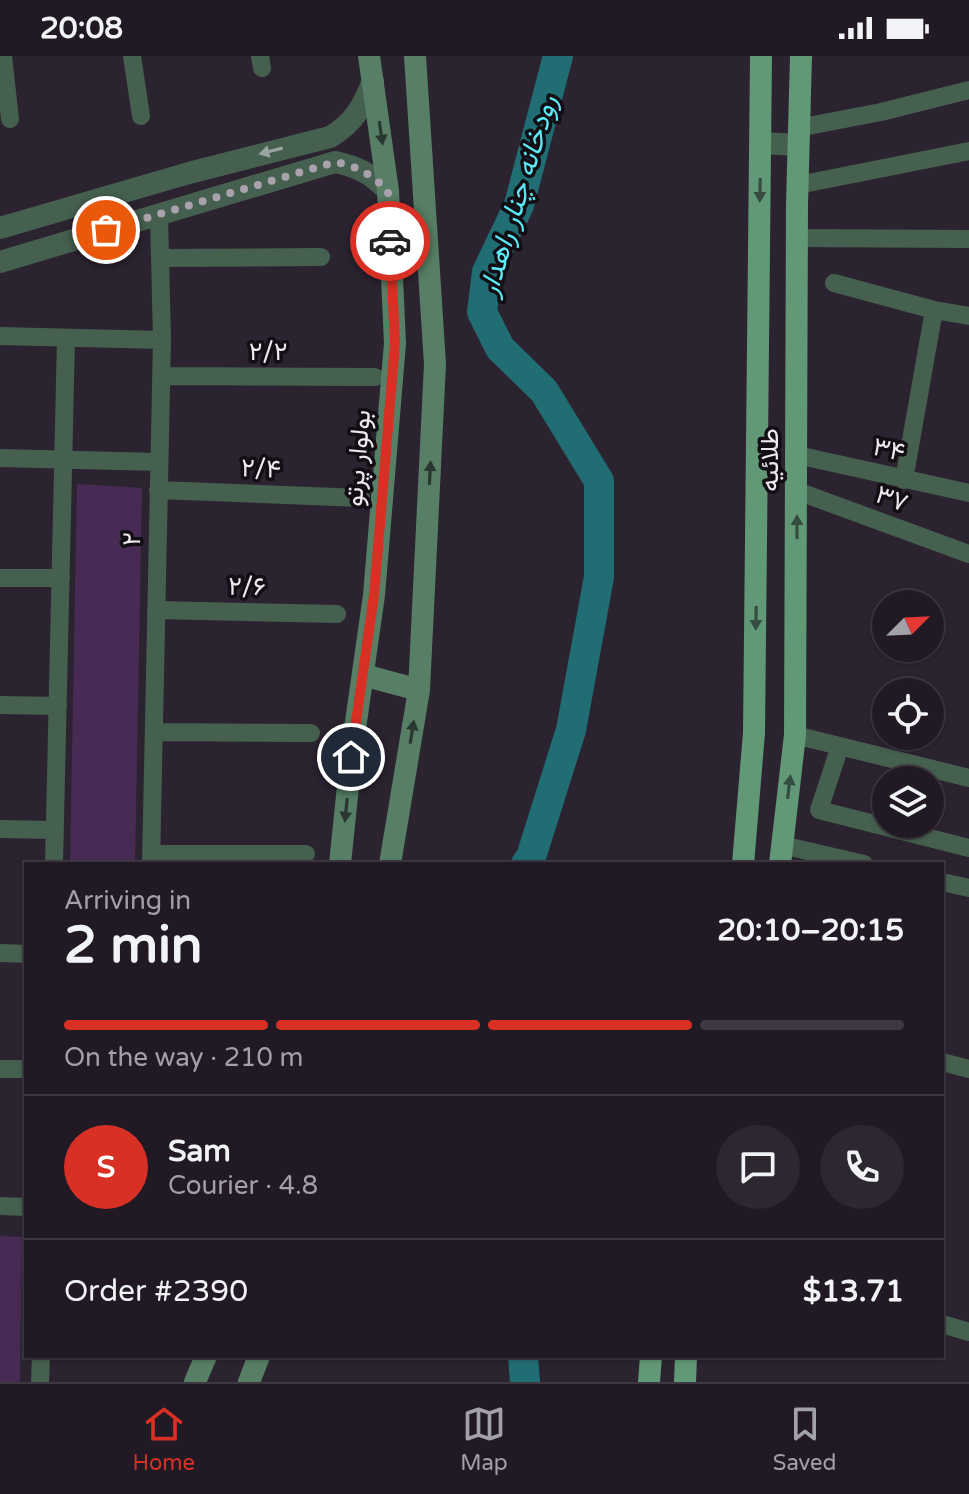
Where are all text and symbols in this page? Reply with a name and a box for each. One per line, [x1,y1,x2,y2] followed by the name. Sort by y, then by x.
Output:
[40,10,123,47] text: 20:08
[471,91,566,302] water label: رودخانه چنار راهدار
[375,121,388,146] one-way arrow
[258,145,283,158] one-way arrow
[754,178,766,203] one-way arrow
[72,196,140,264] pin
[350,201,430,281] courier
[84,208,128,252] icon: bag
[368,219,412,263] icon: car
[249,336,287,367] street label: ۲/۲
[338,408,379,508] street label: بولوار پرتو
[754,428,785,492] street label: طلائیه
[870,431,908,468] street label: ۳۴
[240,452,282,485] street label: ۲/۴
[423,460,436,485] one-way arrow
[871,478,912,519] street label: ۳۷
[791,514,803,539] one-way arrow
[116,532,147,546] street label: ۲
[228,571,266,602] street label: ۲/۶
[872,590,944,662] north arrow
[872,590,944,838] map controls
[750,606,762,631] one-way arrow
[872,678,944,750] button: locate
[406,719,418,744] one-way arrow
[317,723,385,791] pin
[329,735,373,779] icon: home
[872,766,944,838] button: layers
[782,774,795,799] one-way arrow
[339,798,352,823] one-way arrow
[64,885,191,916] text: Arriving in
[717,912,904,949] text: 20:10–20:15
[64,914,203,977] text: 2 min
[64,1042,303,1073] text: On the way · 210 m
[716,1125,800,1209] button: chat
[820,1125,904,1209] button: phone
[168,1133,231,1170] text: Sam
[97,1149,115,1186] text: S
[168,1170,318,1201] text: Courier · 4.8
[64,1273,248,1310] text: Order #2390
[803,1273,904,1310] text: $13.71
[133,1402,195,1476] tab: Home
[460,1402,508,1476] tab: Map
[773,1402,836,1476] tab: Saved

